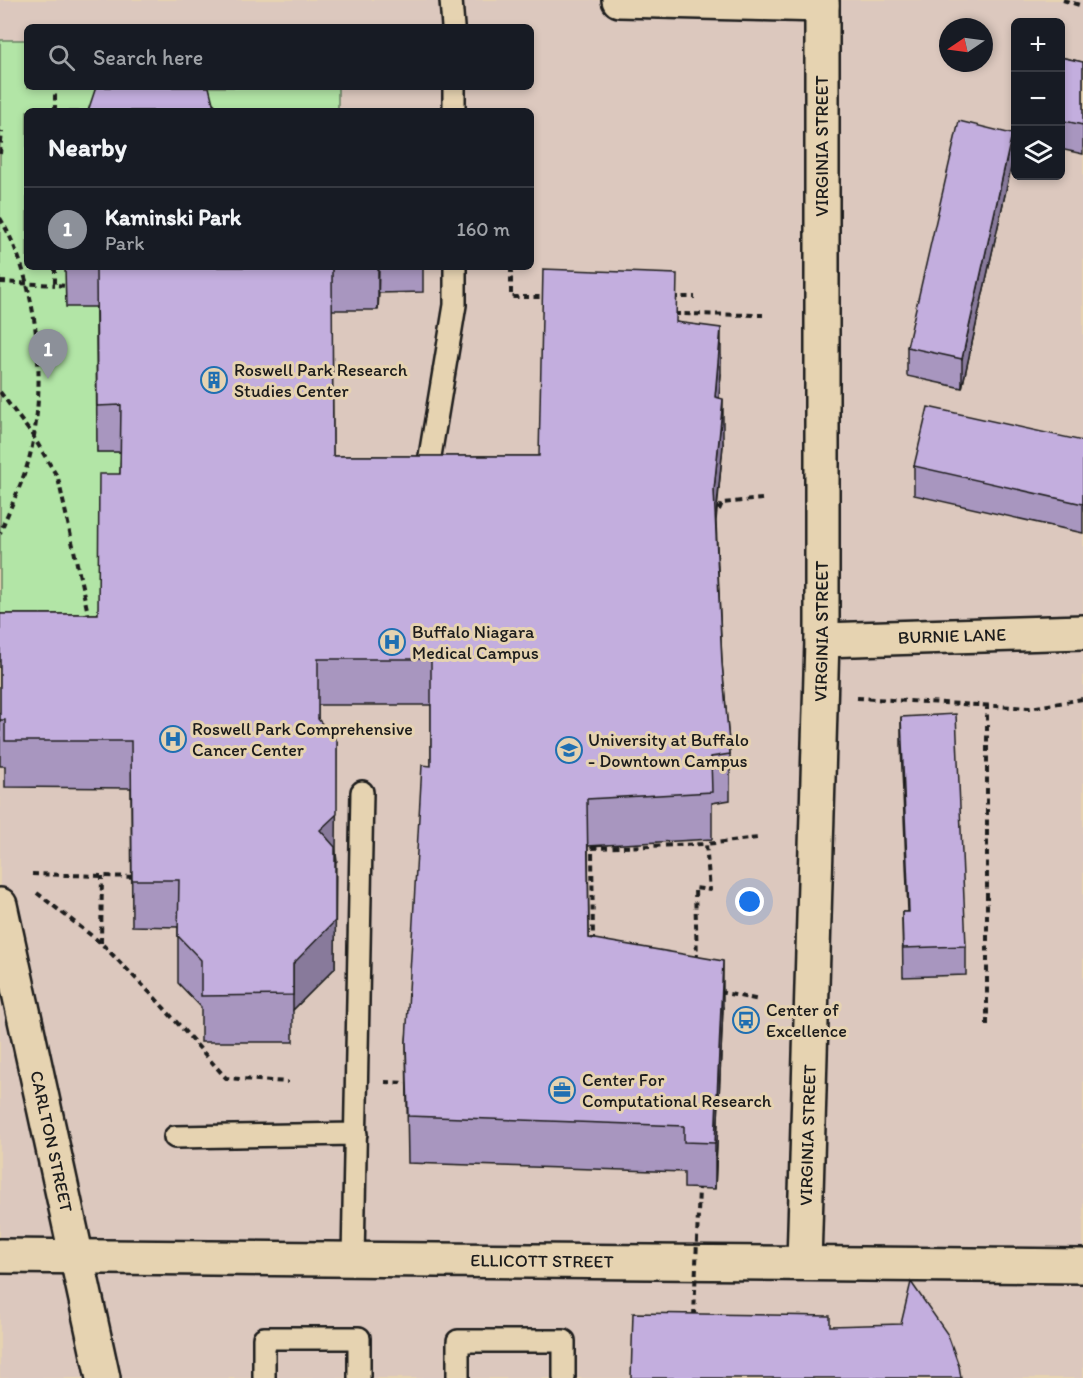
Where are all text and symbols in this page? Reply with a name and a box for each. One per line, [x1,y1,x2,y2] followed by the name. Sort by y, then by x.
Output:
[939,18,993,72] north arrow
[1011,18,1065,180] map controls
[1011,18,1065,72] button: +
[24,24,534,90] search box
[45,41,78,74] icon: search
[93,44,203,71] text: Search here
[1011,72,1065,126] button: −
[811,75,833,217] street label: VIRGINIA STREET
[1011,126,1065,180] button: layers
[48,131,127,163] text: Nearby
[105,204,241,231] text: Kaminski Park
[63,217,72,241] text: 1
[457,217,510,241] text: 160 m
[105,231,144,255] text: Park
[28,330,68,379] pin: 1
[234,359,408,402] place label: Roswell Park Research Studies Center
[199,365,229,395] building icon: Roswell Park Research Studies Center
[809,561,833,702] street label: VIRGINIA STREET
[412,621,539,664] place label: Buffalo Niagara Medical Campus
[897,623,1007,649] street label: BURNIE LANE
[377,627,407,657] hospital icon: Buffalo Niagara Medical Campus
[192,718,413,761] place label: Roswell Park Comprehensive Cancer Center
[158,724,188,754] hospital icon: Roswell Park Comprehensive Cancer Center
[588,729,749,772] place label: University at Buffalo - Downtown Campus
[554,735,584,765] school or university icon: University at Buffalo - Downtown Campus
[735,887,764,916] your location
[766,999,847,1042] place label: Center of Excellence
[731,1005,761,1035] bus stop icon: Center of Excellence
[795,1064,821,1206] street label: VIRGINIA STREET
[25,1069,78,1214] street label: CARLTON STREET
[582,1069,772,1112] place label: Center For Computational Research
[547,1075,577,1105] office icon: Center For Computational Research
[470,1249,614,1273] street label: ELLICOTT STREET

